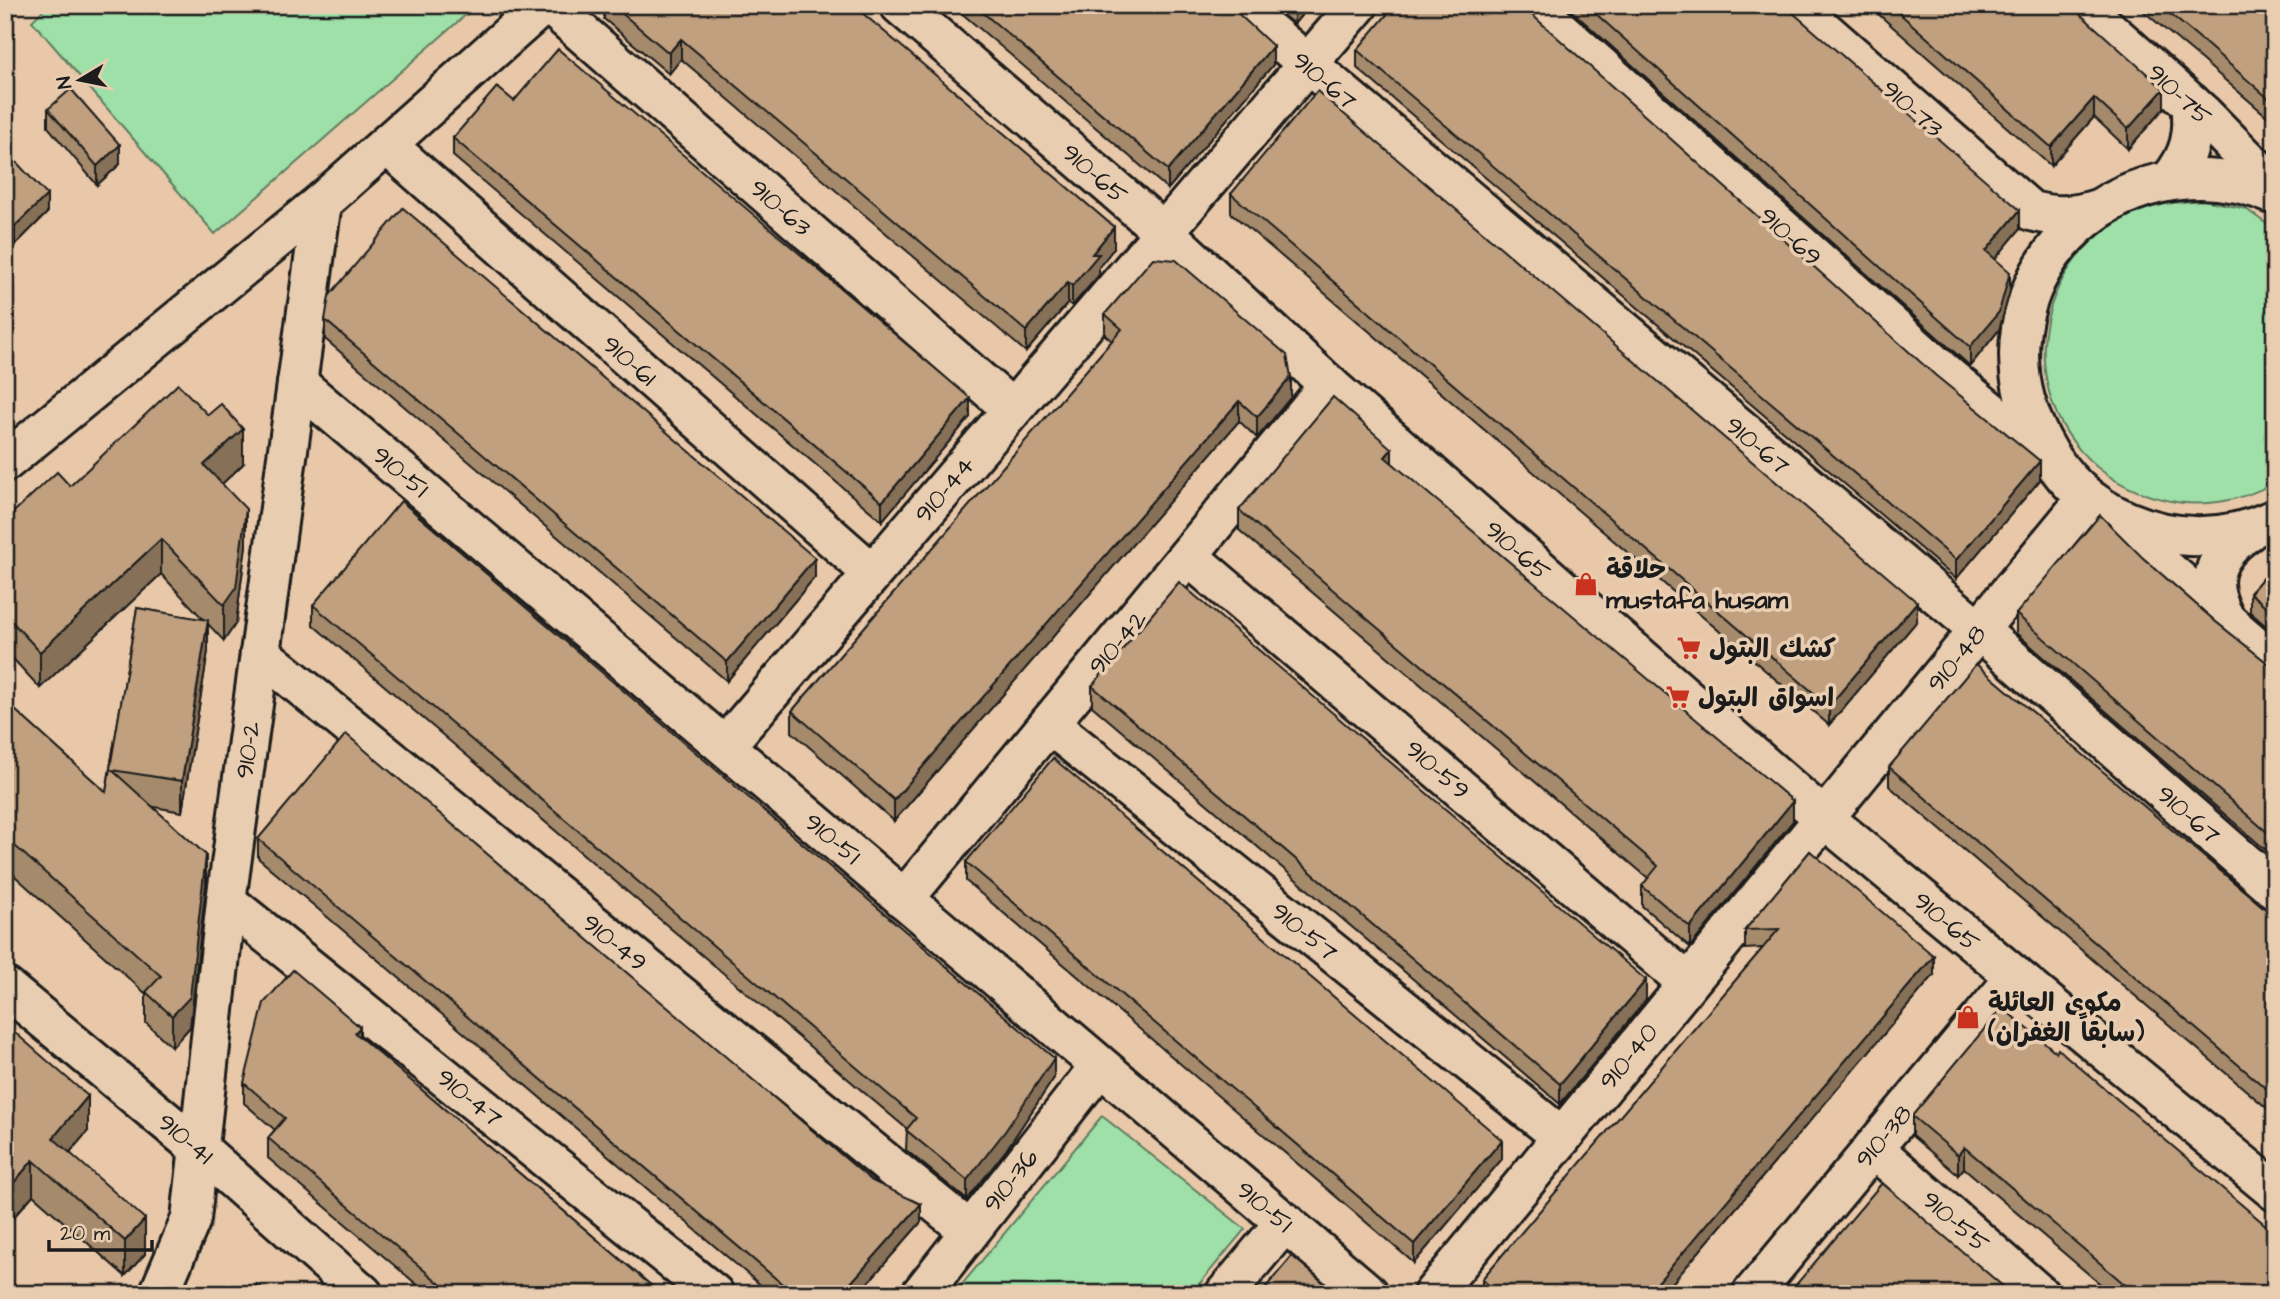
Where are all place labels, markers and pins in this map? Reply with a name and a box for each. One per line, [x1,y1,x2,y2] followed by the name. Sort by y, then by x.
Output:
[1606,552,1789,618] place label: حلاقة mustafa husam
[1572,570,1600,598] shop icon: حلاقة mustafa husam
[1709,631,1836,667] place label: كشك البتول
[1675,634,1703,662] supermarket icon: كشك البتول
[1698,680,1834,716] place label: اسواق البتول
[1664,683,1692,711] supermarket icon: اسواق البتول
[1987,985,2144,1051] place label: مكوى العائلة (سابقاً الغفران)
[1954,1003,1982,1031] shop icon: مكوى العائلة (سابقاً الغفران)

